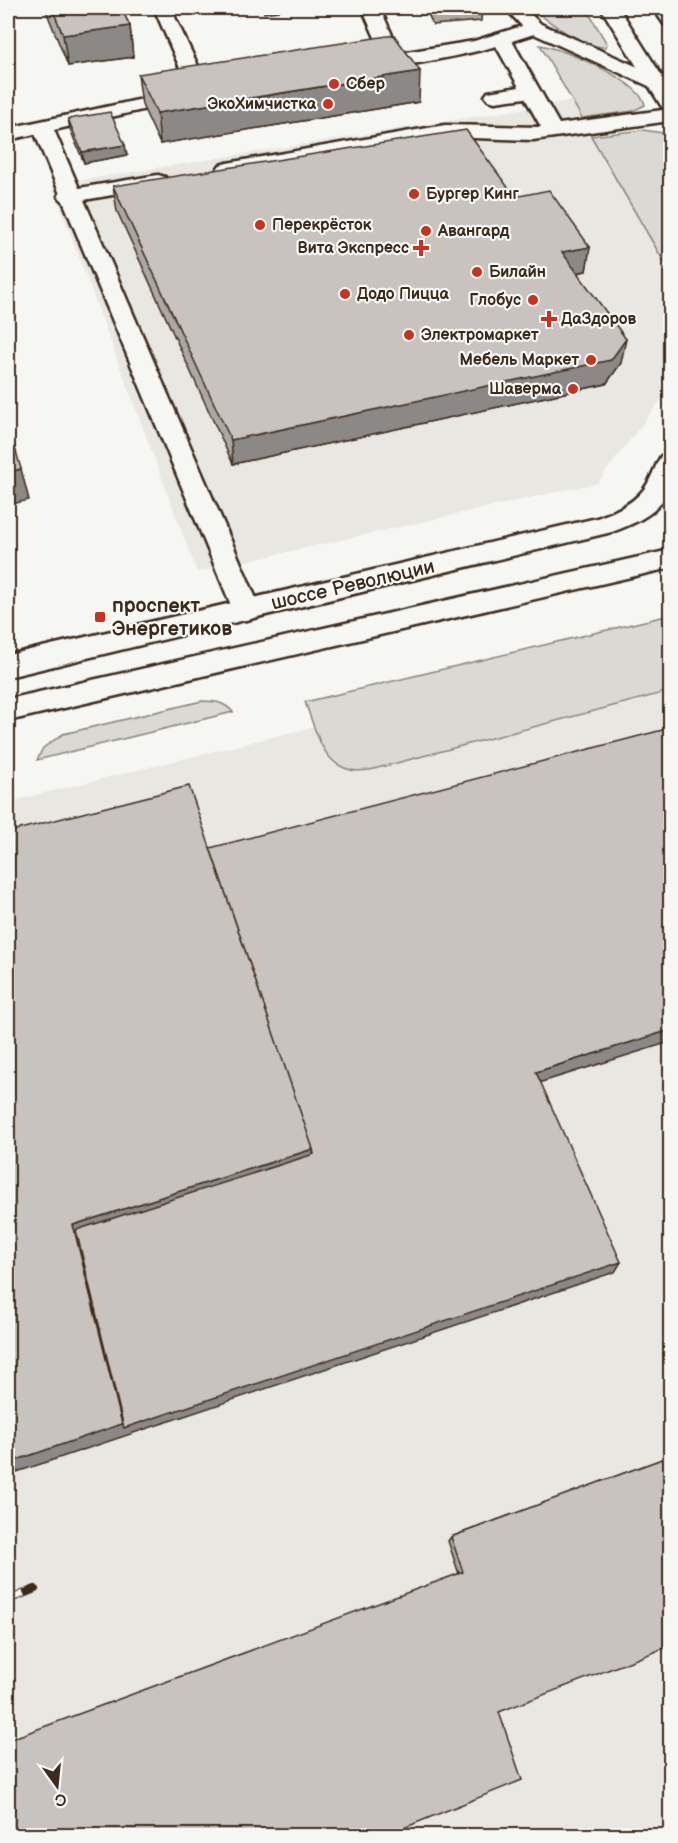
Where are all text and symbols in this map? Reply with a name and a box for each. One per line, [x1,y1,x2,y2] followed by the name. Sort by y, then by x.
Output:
[346,75,385,94] place label: Сбер
[327,77,341,91] marker: Сбер
[207,95,317,114] place label: ЭкоХимчистка
[321,97,335,111] marker: ЭкоХимчистка
[426,185,520,204] place label: Бургер Кинг
[407,187,421,201] marker: Бургер Кинг
[272,216,372,235] place label: Перекрёсток
[253,218,267,232] marker: Перекрёсток
[437,222,510,241] place label: Авангард
[419,224,433,238] marker: Авангард
[298,239,409,258] place label: Вита Экспресс
[414,241,428,255] marker: Вита Экспресс
[489,263,546,282] place label: Билайн
[470,265,484,279] marker: Билайн
[357,285,449,304] place label: Додо Пицца
[338,287,352,301] marker: Додо Пицца
[469,291,521,310] place label: Глобус
[526,293,540,307] marker: Глобус
[561,310,637,329] place label: ДаЗдоров
[542,312,556,326] marker: ДаЗдоров
[421,326,539,345] place label: Электромаркет
[402,328,416,342] marker: Электромаркет
[460,351,579,370] place label: Мебель Маркет
[584,353,598,367] marker: Мебель Маркет
[489,380,562,399] place label: Шаверма
[566,382,580,396] marker: Шаверма
[269,555,437,615] street label: шоссе Революции
[112,594,232,641] place label: проспект Энергетиков
[93,610,107,624] marker: проспект Энергетиков
[27,1756,87,1816] north arrow
[53,1788,68,1810] text: С

